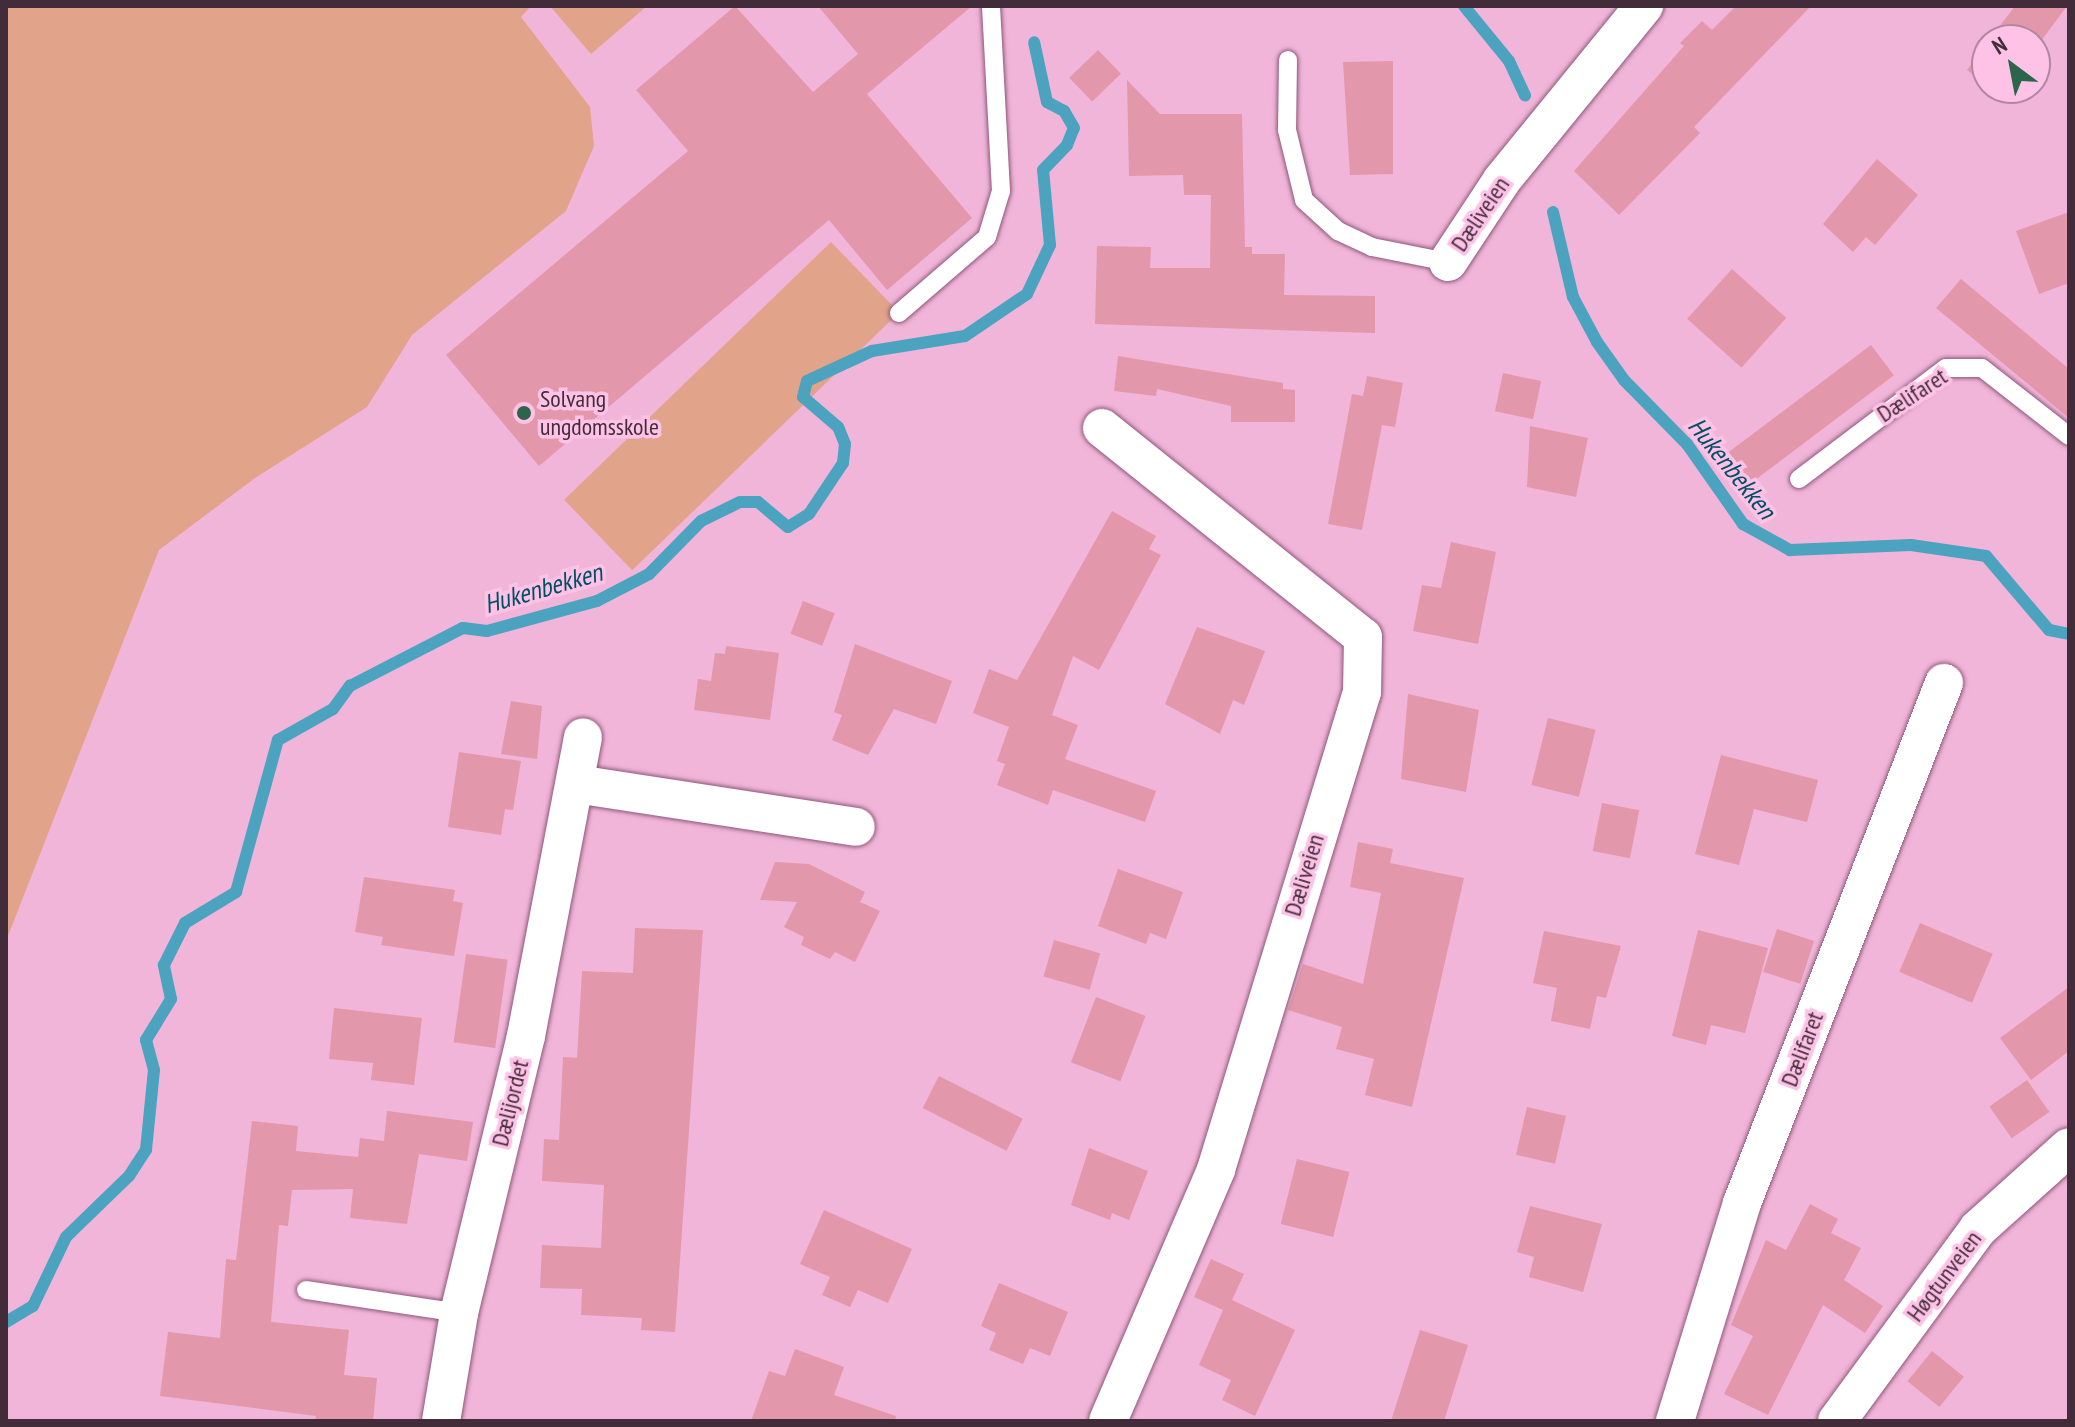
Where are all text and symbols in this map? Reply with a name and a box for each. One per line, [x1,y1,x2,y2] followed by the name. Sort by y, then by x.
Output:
[1971,24,2051,104] north arrow
[1987,30,2012,60] text: N
[1445,171,1515,257] street label: Dæliveien
[1872,362,1952,428] street label: Dælifaret
[540,385,659,441] place label: Solvang ungdomsskole
[515,404,533,422] marker: Solvang ungdomsskole
[1682,411,1782,525] water label: Hukenbekken
[480,556,606,620] water label: Hukenbekken
[1278,831,1330,919] street label: Dæliveien
[1775,1008,1829,1090] street label: Dælifaret
[485,1057,535,1149] street label: Dælijordet
[1901,1225,1987,1327] street label: Høgtunveien

